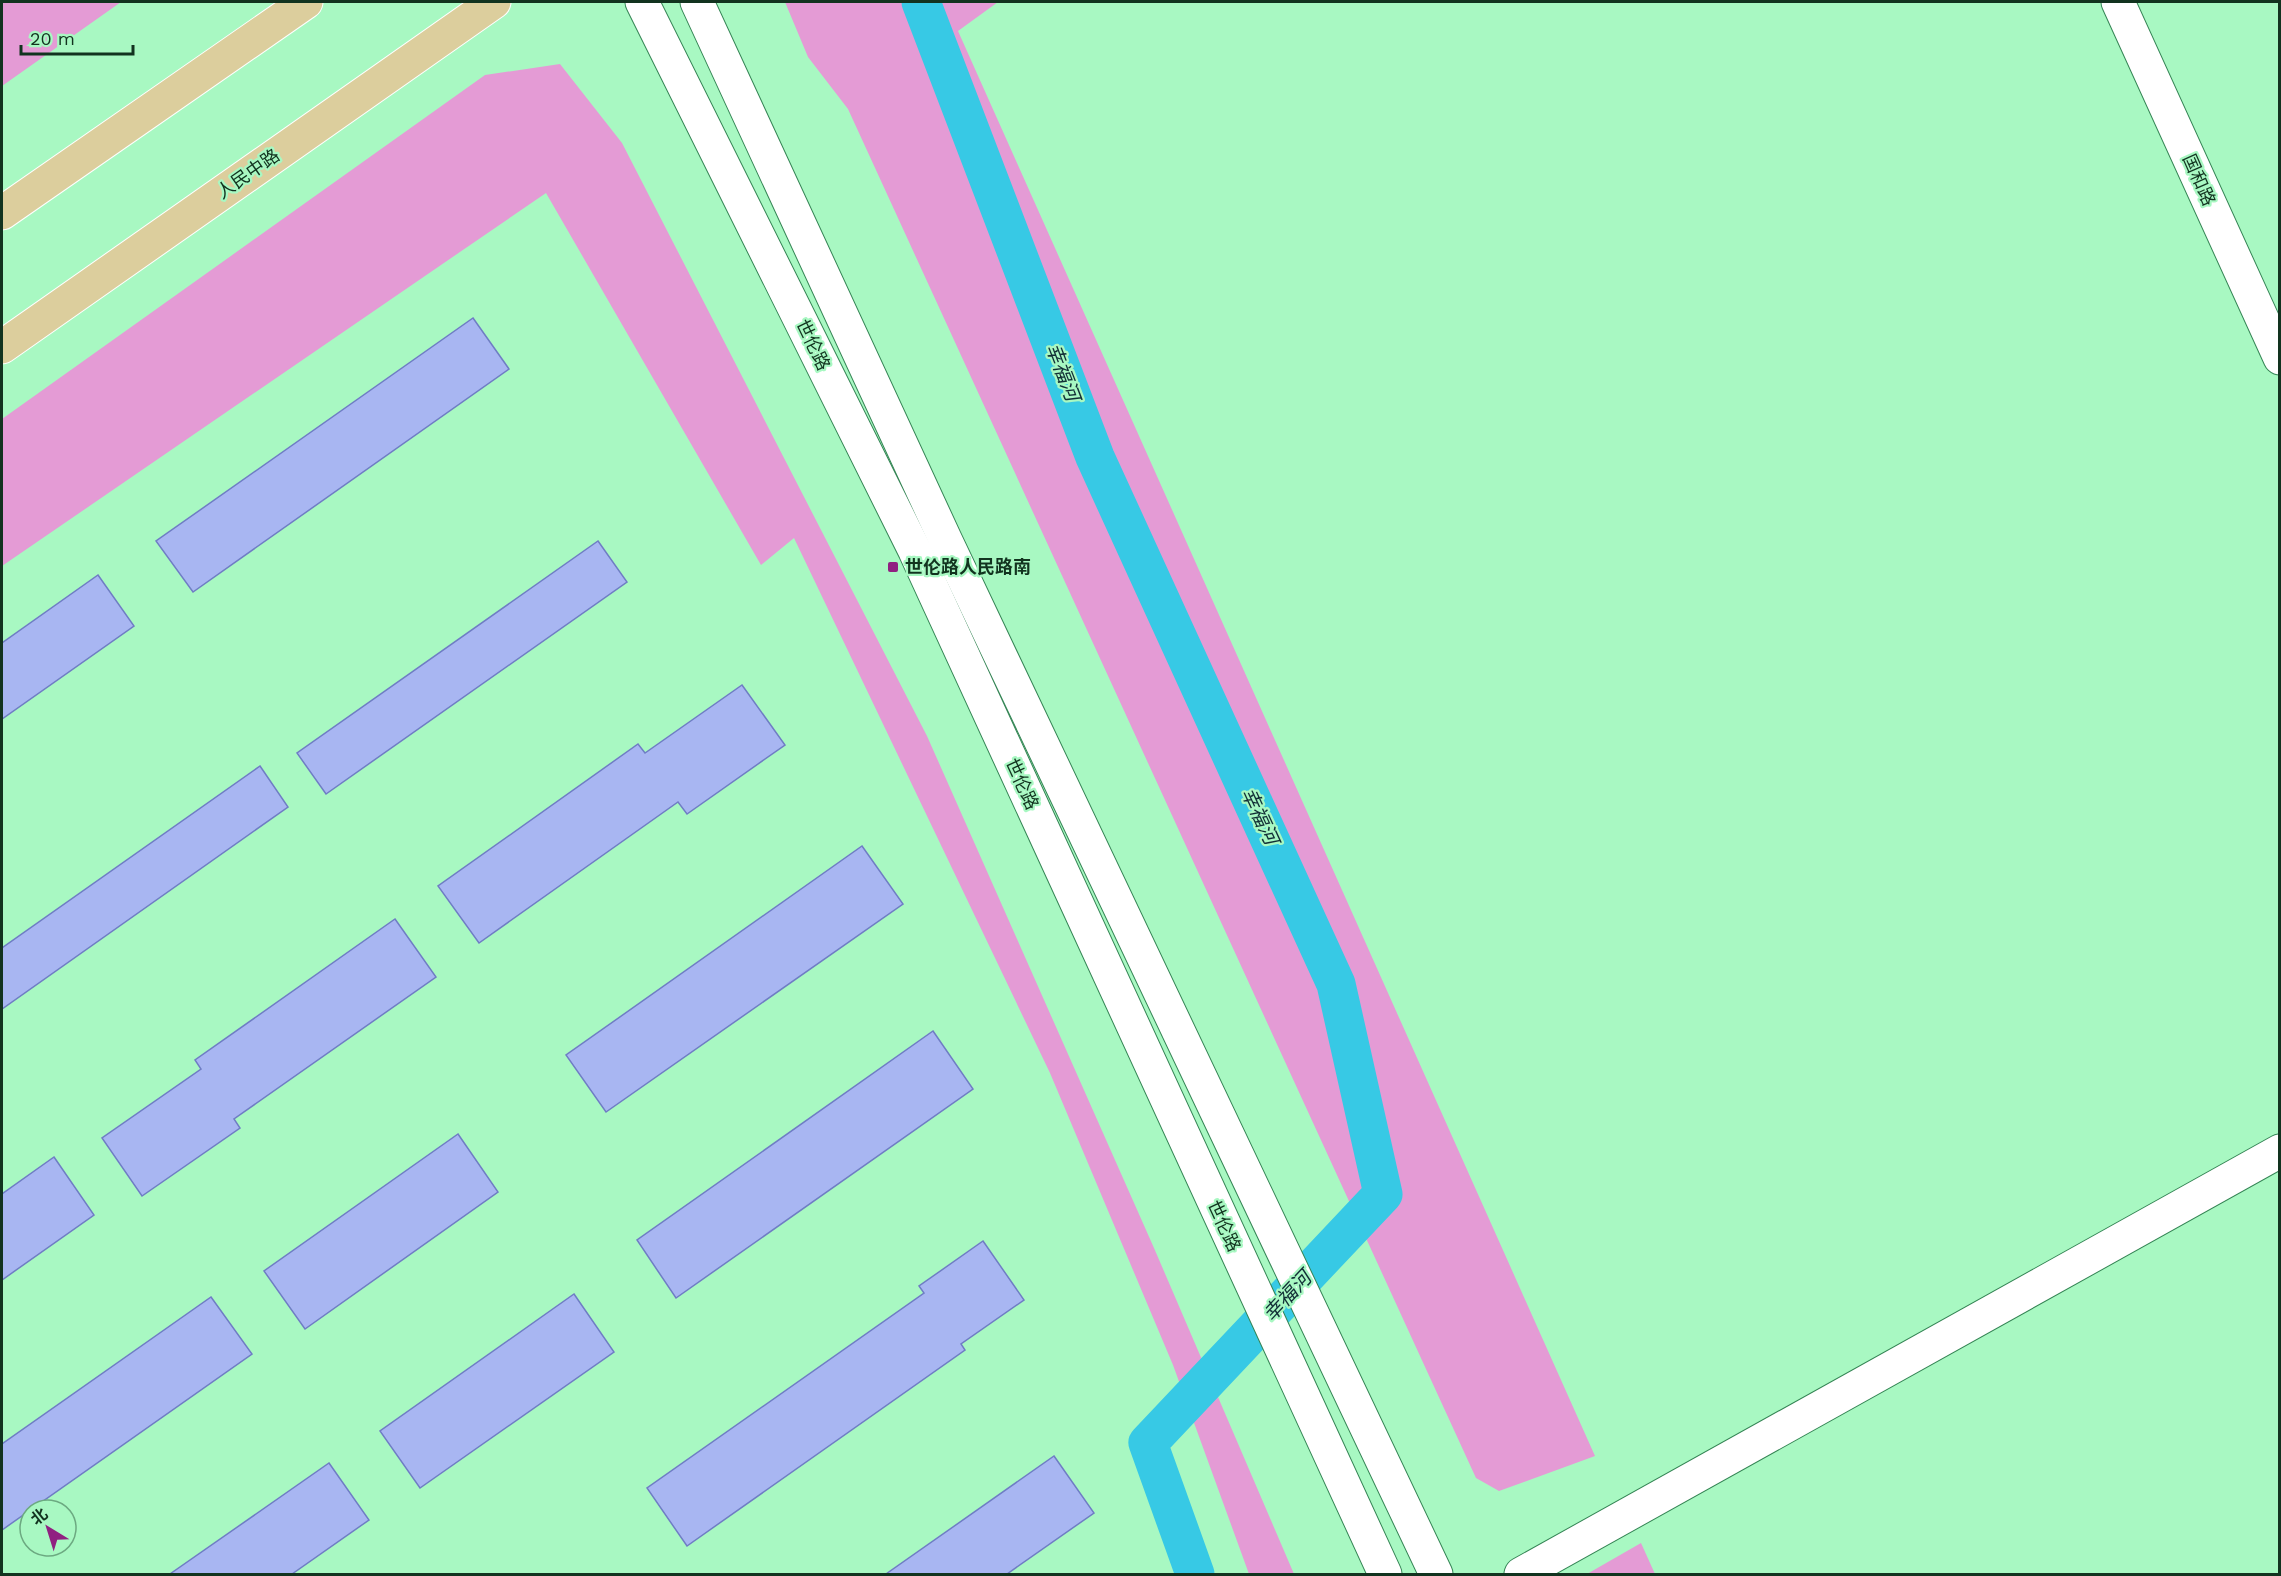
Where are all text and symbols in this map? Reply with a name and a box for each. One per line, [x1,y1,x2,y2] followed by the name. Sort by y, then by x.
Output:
[21,18,134,56] scale bar
[30,28,75,49] text: 20 m
[212,144,283,203] street label: 人民中路
[2179,151,2220,209] street label: 国和路
[792,316,835,374] street label: 世伦路
[1041,340,1086,408] water label: 幸福河
[905,556,1031,577] place label: 世伦路人民路南
[886,560,900,574] marker: 世伦路人民路南
[1002,755,1043,813] street label: 世伦路
[1236,784,1285,852] water label: 幸福河
[1204,1197,1245,1255] street label: 世伦路
[1258,1263,1319,1326] water label: 幸福河
[18,1498,78,1558] north arrow
[27,1504,51,1529] text: 北

